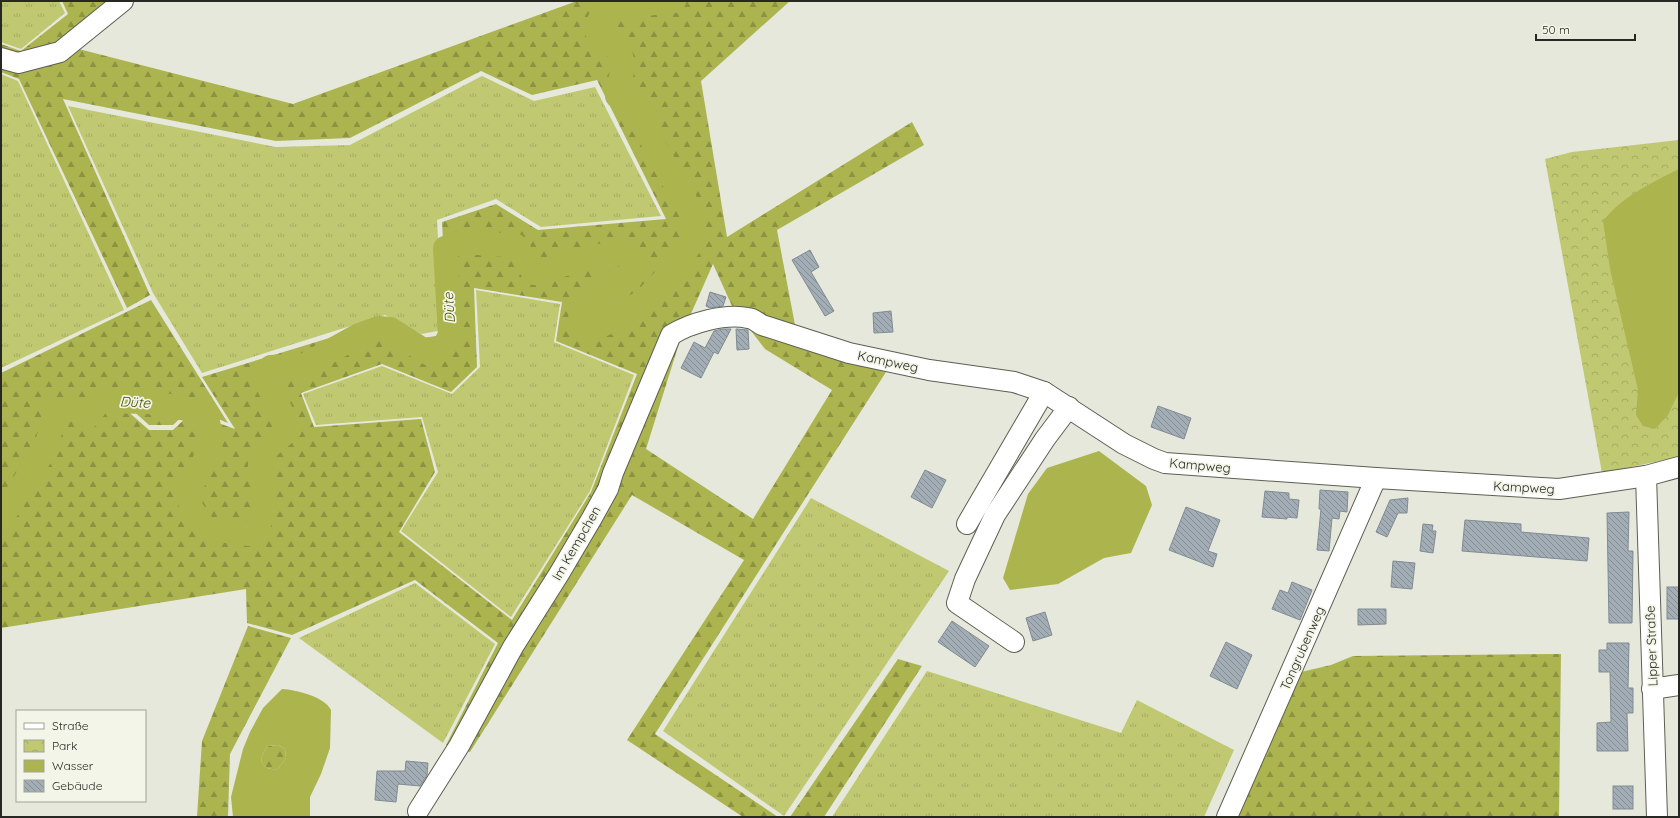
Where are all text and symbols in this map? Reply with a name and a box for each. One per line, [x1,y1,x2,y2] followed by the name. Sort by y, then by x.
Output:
[1536,16,1635,42] scale bar
[1542,22,1570,37] text: 50 m
[439,291,459,324] water label: Düte
[856,347,920,375] street label: Kampweg
[119,392,152,412] water label: Düte
[1169,454,1231,476] street label: Kampweg
[1493,477,1555,497] street label: Kampweg
[548,503,604,583] street label: Im Kempchen
[1276,604,1328,692] street label: Tongrubenweg
[1642,605,1660,687] street label: Lipper Straße
[16,710,146,802] legend
[52,718,89,733] text: Straße
[52,738,77,753] text: Park
[52,758,94,773] text: Wasser
[52,778,103,793] text: Gebäude

